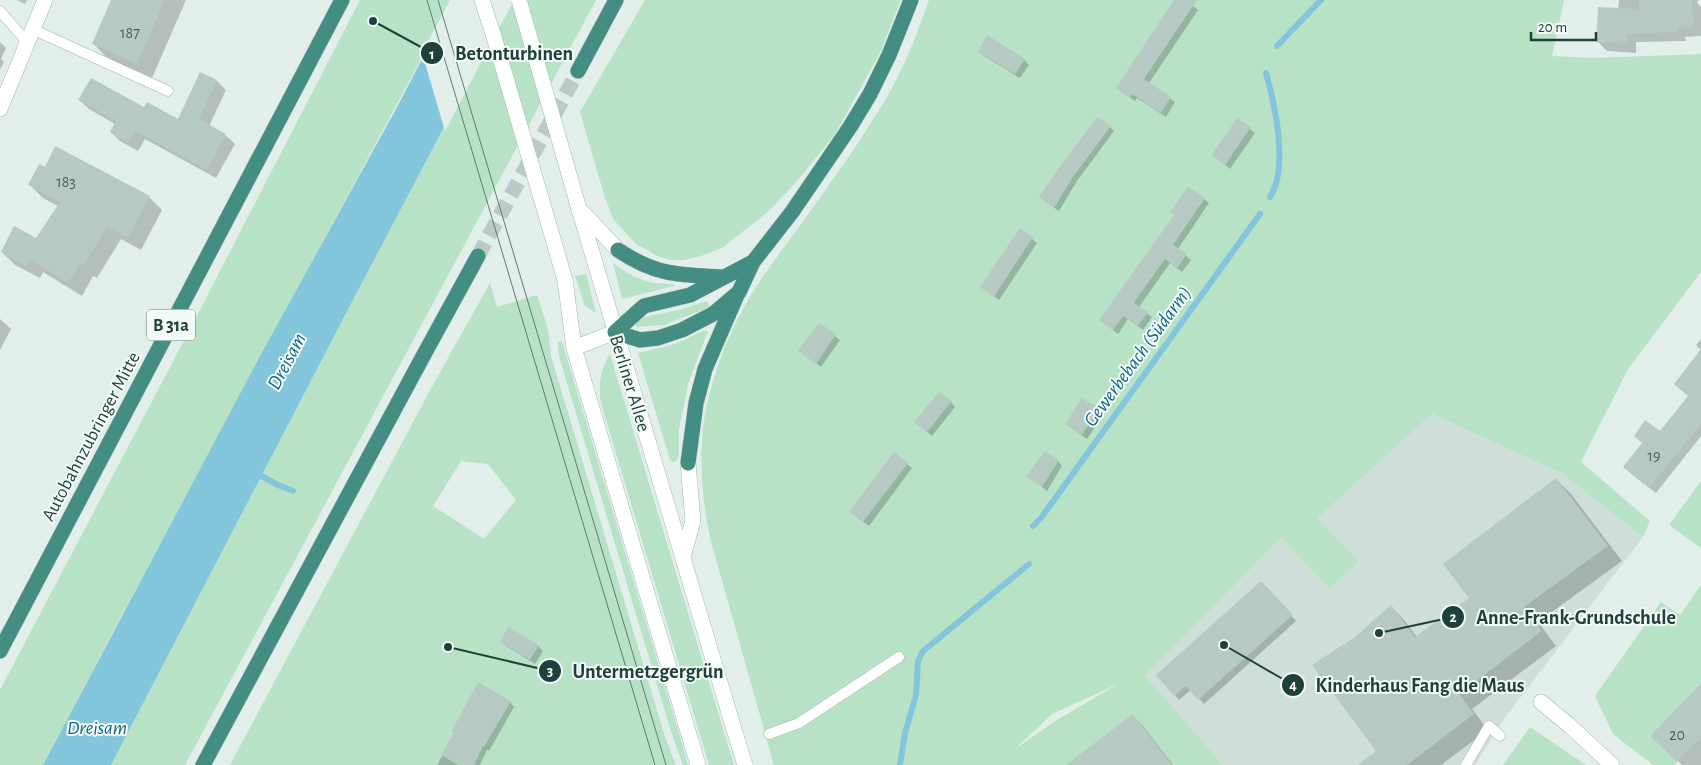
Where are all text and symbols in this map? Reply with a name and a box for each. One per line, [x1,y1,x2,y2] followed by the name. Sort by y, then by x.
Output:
[1531,10,1596,42] scale bar
[1538,20,1567,35] text: 20 m
[120,25,140,41] house number: 187
[420,36,583,71] callout: Betonturbinen
[455,44,573,64] text: Betonturbinen
[429,47,435,62] text: 1
[56,174,76,190] house number: 183
[1080,283,1195,430] water label: Gewerbebach (Südarm)
[147,310,195,340] road number: B 31a
[264,330,310,393] water label: Dreisam
[606,333,653,434] street label: Berliner Allee
[39,349,144,524] street label: Autobahnzubringer Mitte
[1647,448,1661,464] house number: 19
[1441,599,1685,634] callout: Anne-Frank-Grundschule
[1476,608,1676,628] text: Anne-Frank-Grundschule
[1449,610,1457,625] text: 2
[538,653,734,688] callout: Untermetzgergrün
[573,662,723,682] text: Untermetzgergrün
[547,664,553,679] text: 3
[1281,667,1535,702] callout: Kinderhaus Fang die Maus
[1315,676,1525,696] text: Kinderhaus Fang die Maus
[1289,678,1297,693] text: 4
[67,718,127,738] water label: Dreisam
[1669,727,1685,743] house number: 20

